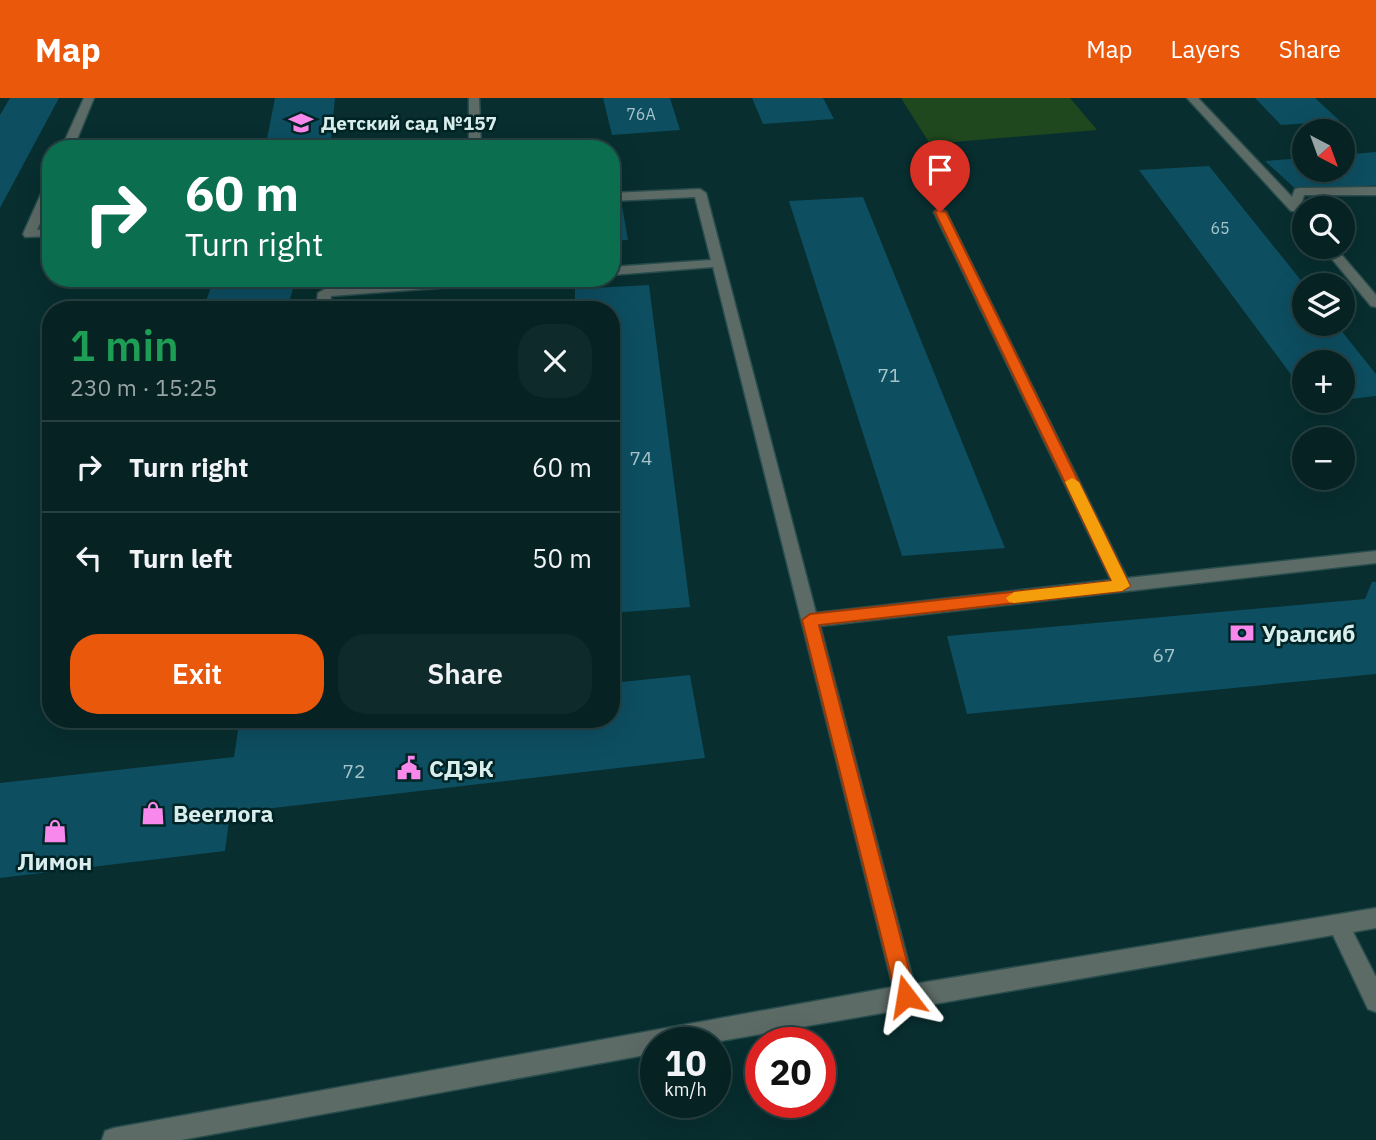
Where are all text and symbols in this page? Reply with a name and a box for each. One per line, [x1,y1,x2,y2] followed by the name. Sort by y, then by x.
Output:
[35,28,101,71] text: Map
[1086,33,1133,65] text: Map
[1171,33,1241,65] text: Layers
[1279,33,1341,65] text: Share
[626,104,656,124] house number: 76А
[287,109,315,137] school or university icon: Детский сад №157
[321,111,497,135] place label: Детский сад №157
[1292,119,1354,182] north arrow
[1292,119,1355,490] map controls
[910,140,970,212] pin
[921,151,959,189] icon: arrive
[185,161,299,224] text: 60 m
[70,168,161,259] icon: right
[1292,196,1355,259] button: search
[1210,218,1230,238] house number: 65
[185,223,323,265] text: Turn right
[1292,273,1355,336] button: layers
[70,318,179,373] text: 1 min
[518,324,592,398] button: close
[1292,350,1355,413] button: +
[878,363,900,387] house number: 71
[70,372,217,402] text: 230 m · 15:25
[1292,427,1355,490] button: −
[630,446,652,470] house number: 74
[70,448,108,486] icon: right
[129,450,248,484] text: Turn right
[532,450,592,484] text: 60 m
[70,539,108,577] icon: left
[129,541,232,575] text: Turn left
[532,541,592,575] text: 50 m
[1262,618,1355,648] place label: Уралсиб
[1228,619,1256,647] bank icon: Уралсиб
[70,634,324,714] button: Exit
[338,634,592,714] button: Share
[1153,643,1175,667] house number: 67
[429,753,494,783] place label: СДЭК
[395,754,423,782] public building icon: СДЭК
[343,759,365,783] house number: 72
[173,798,274,828] place label: Beerлога
[139,799,167,827] shop icon: Beerлога
[41,817,69,845] shop icon: Лимон
[18,846,92,876] place label: Лимон
[869,959,943,1033] position arrow
[745,1027,836,1118] speed limit sign: 20
[664,1040,707,1086] text: 10
[664,1078,707,1101] text: km/h

